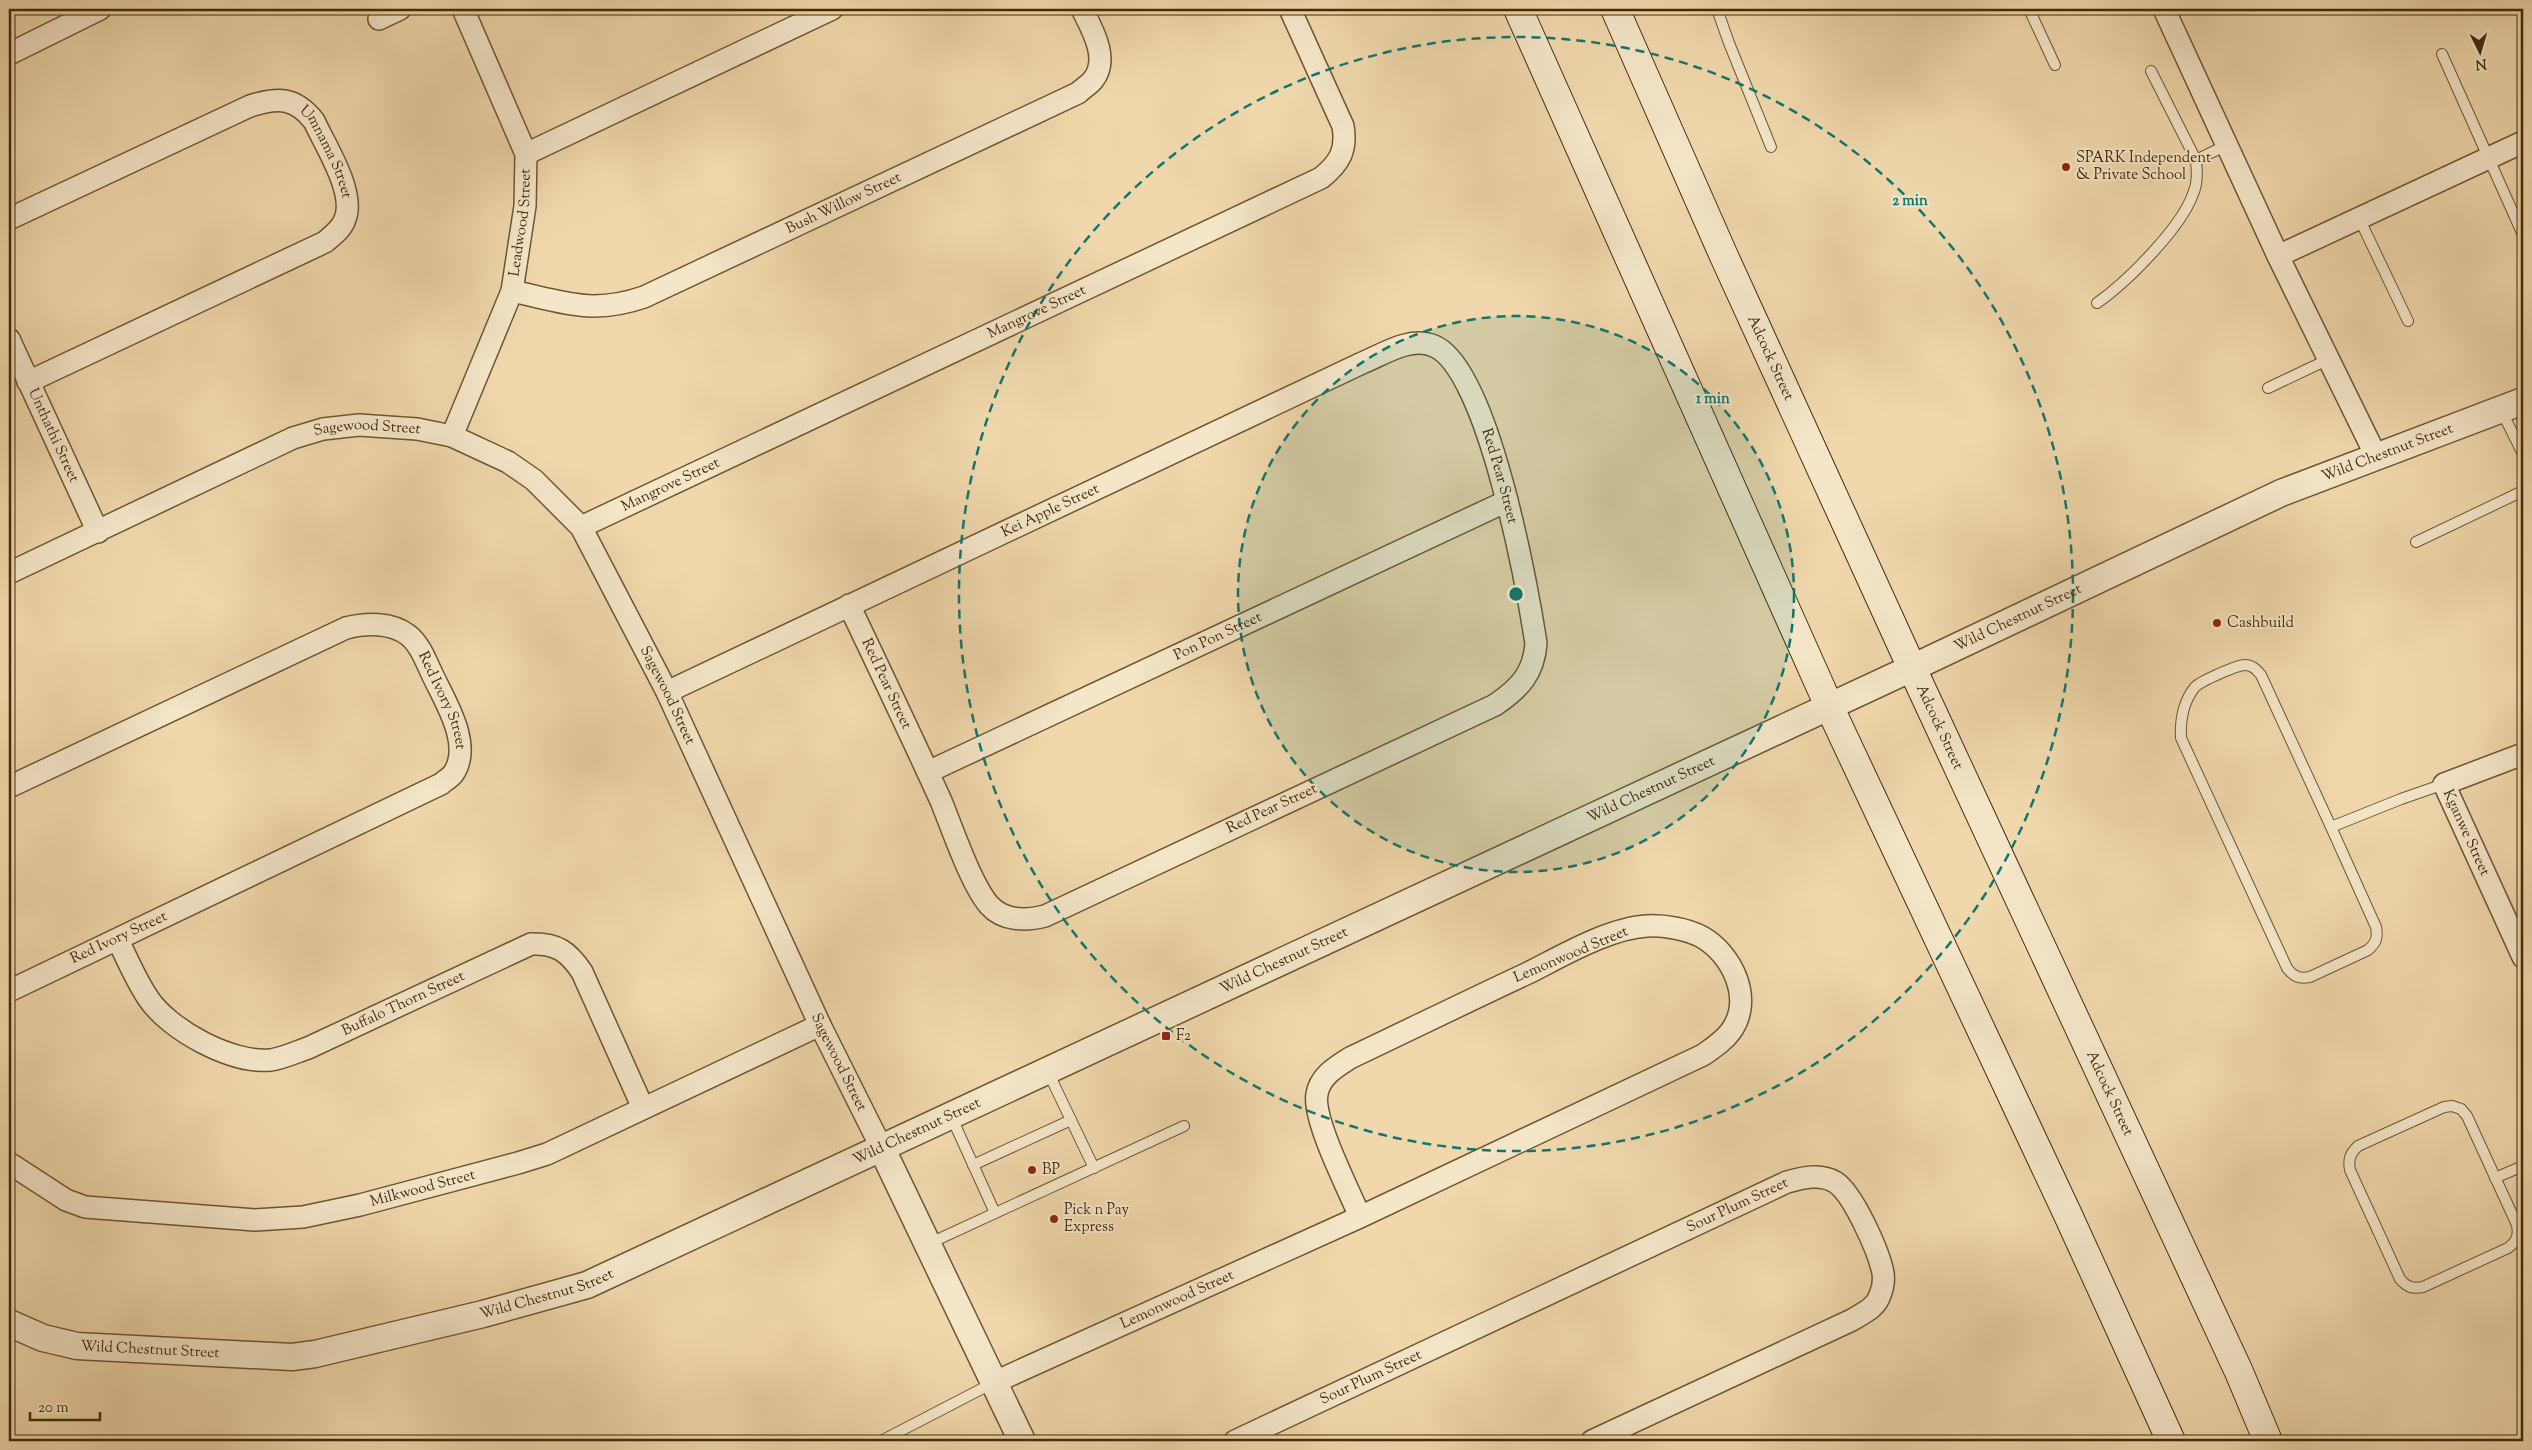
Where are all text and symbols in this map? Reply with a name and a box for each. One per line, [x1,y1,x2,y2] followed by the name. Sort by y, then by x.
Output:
[2454,28,2504,78] north arrow
[2475,53,2487,73] text: N
[295,101,357,200] street label: Umnama Street
[2076,148,2211,186] place label: SPARK Independent & Private School
[2060,161,2072,173] marker: SPARK Independent & Private School
[782,167,905,239] street label: Bush Willow Street
[504,168,536,278] street label: Leadwood Street
[1892,191,1928,212] text: 2 min
[984,280,1090,344] street label: Mangrove Street
[1742,312,1799,404] street label: Adcock Street
[23,385,84,486] street label: Unthathi Street
[1696,389,1730,410] text: 1 min
[311,414,423,442] street label: Sagewood Street
[2319,418,2456,487] street label: Wild Chestnut Street
[1476,425,1523,526] street label: Red Pear Street
[618,453,723,517] street label: Mangrove Street
[998,478,1103,543] street label: Kei Apple Street
[1951,579,2085,657] street label: Wild Chestnut Street
[1507,585,1525,603] centre of rings
[1170,607,1265,666] street label: Pon Pon Street
[2227,613,2294,634] place label: Cashbuild
[2211,617,2223,629] marker: Cashbuild
[856,635,916,733] street label: Red Pear Street
[634,642,700,748] street label: Sagewood Street
[413,648,471,750] street label: Red Ivory Street
[1911,681,1968,773] street label: Adcock Street
[1584,751,1719,828] street label: Wild Chestnut Street
[1223,779,1321,839] street label: Red Pear Street
[2437,786,2495,879] street label: Kganwe Street
[67,906,171,970] street label: Red Ivory Street
[1511,921,1631,989] street label: Lemonwood Street
[1216,922,1351,999] street label: Wild Chestnut Street
[338,966,468,1041] street label: Buffalo Thorn Street
[805,1010,872,1115] street label: Sagewood Street
[1176,1026,1191,1047] place label: F2
[1160,1030,1172,1042] marker: F2
[2081,1047,2138,1139] street label: Adcock Street
[849,1093,984,1170] street label: Wild Chestnut Street
[1042,1160,1060,1181] place label: BP
[368,1164,478,1212] street label: Milkwood Street
[1026,1164,1038,1176] marker: BP
[1683,1172,1792,1238] street label: Sour Plum Street
[1064,1200,1130,1238] place label: Pick n Pay Express
[1048,1213,1060,1225] marker: Pick n Pay Express
[477,1264,617,1325] street label: Wild Chestnut Street
[1117,1265,1237,1334] street label: Lemonwood Street
[80,1336,220,1364] street label: Wild Chestnut Street
[1316,1344,1425,1410] street label: Sour Plum Street
[30,1390,100,1422] scale bar
[38,1398,69,1419] text: 20 m

